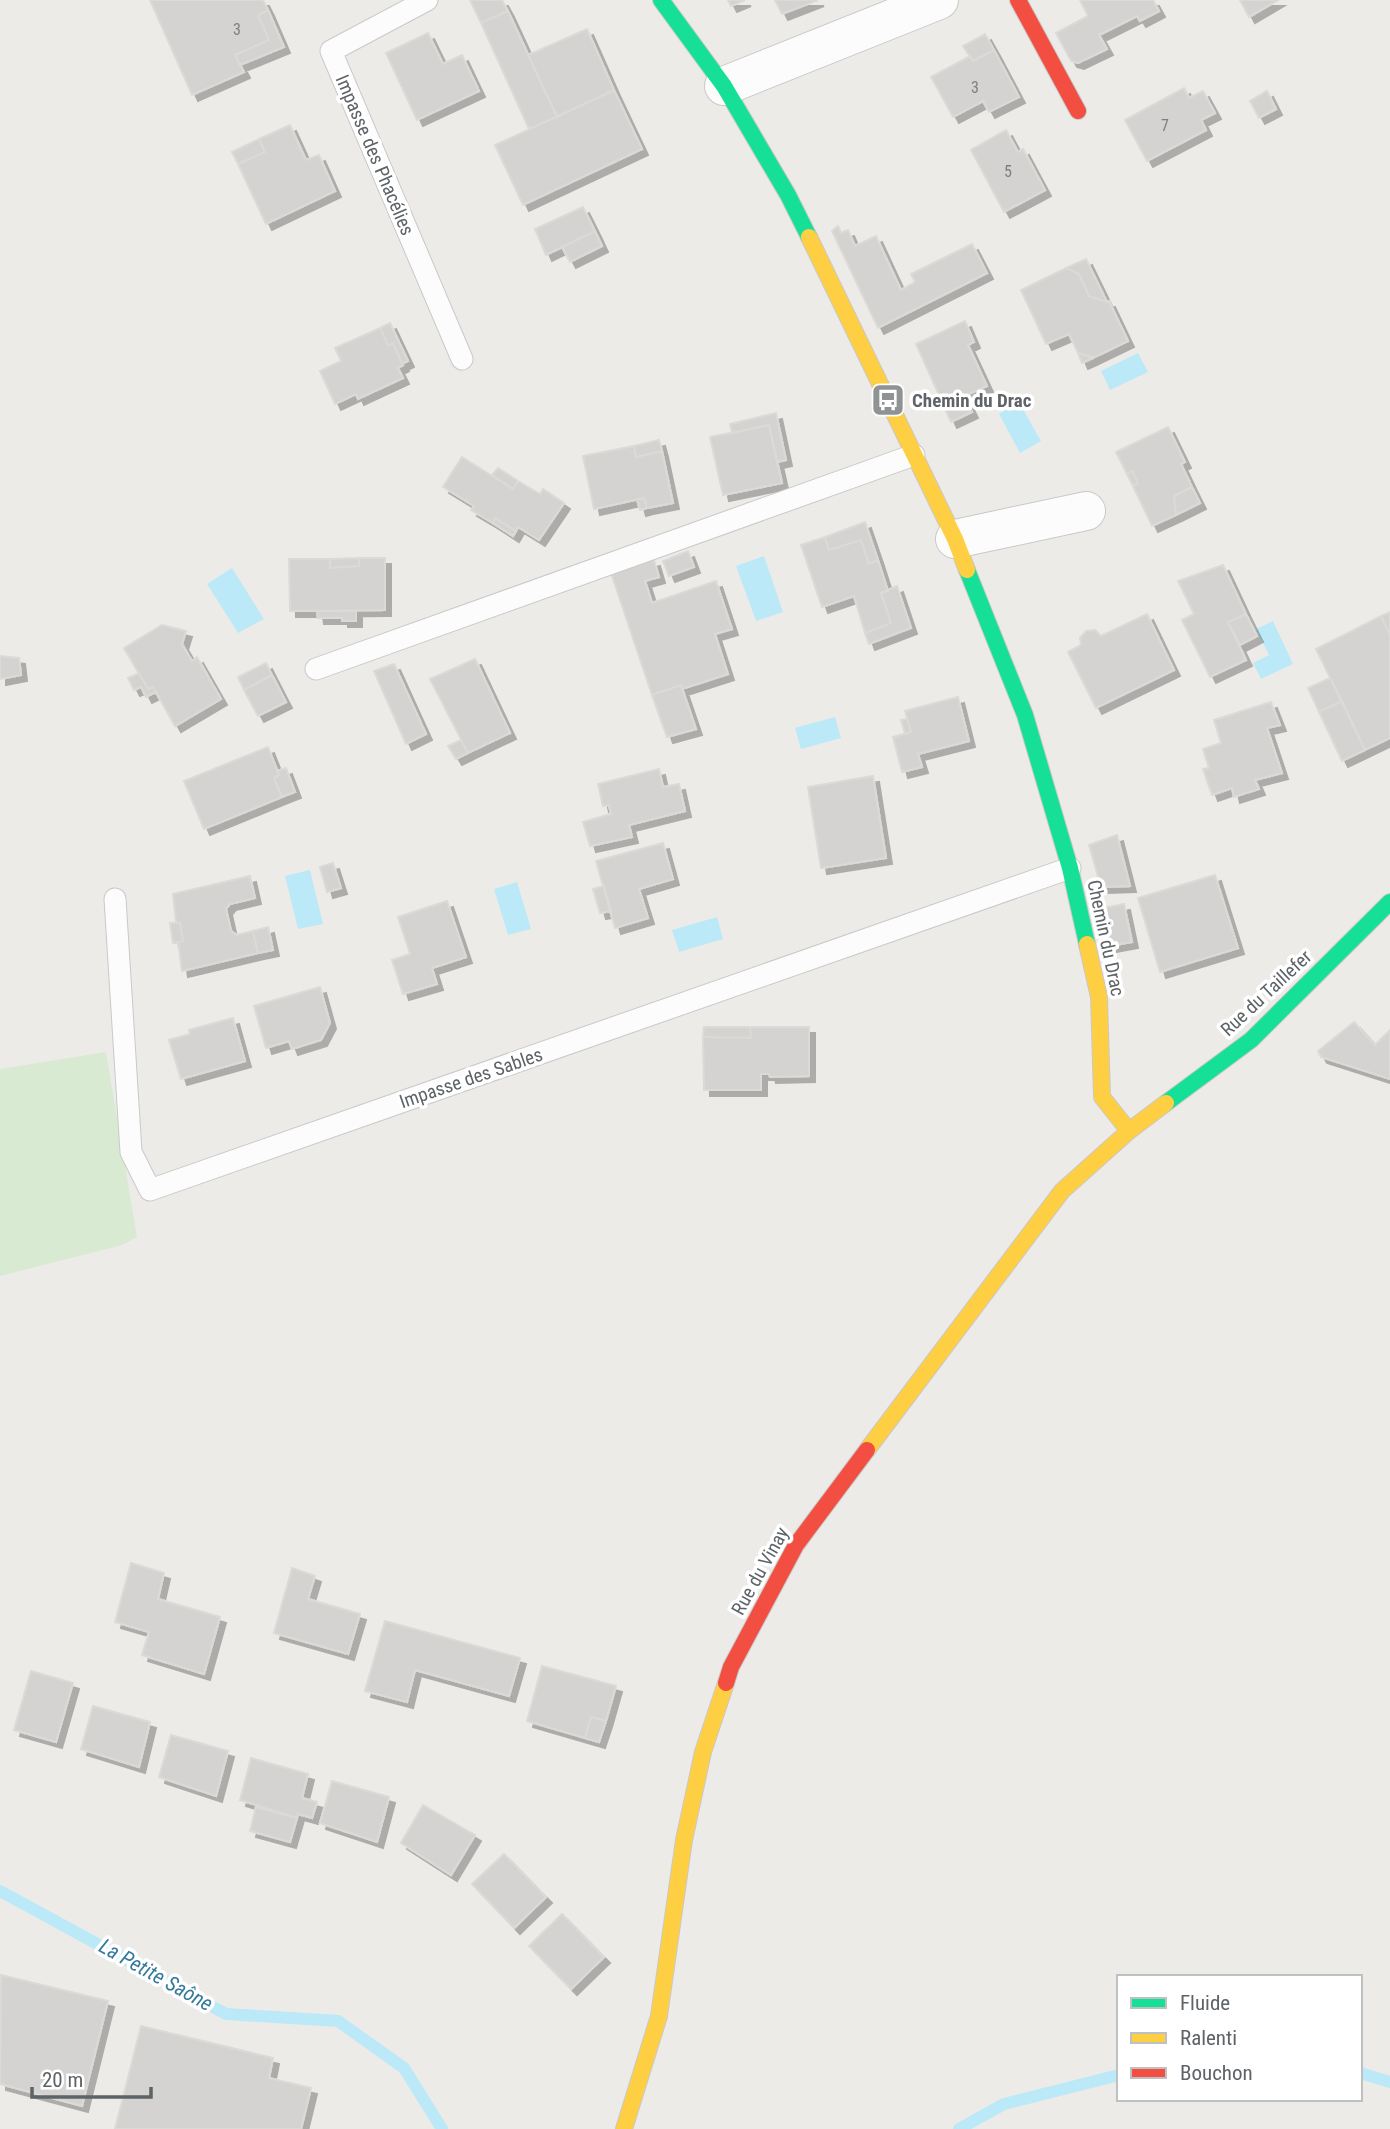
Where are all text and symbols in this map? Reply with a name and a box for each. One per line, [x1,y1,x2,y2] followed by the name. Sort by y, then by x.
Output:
[233,20,241,39] house number: 3
[331,71,419,239] street label: Impasse des Phacélies
[971,78,979,97] house number: 3
[1161,116,1169,135] house number: 7
[1004,162,1012,181] house number: 5
[869,381,907,419] bus stop icon: Chemin du Drac
[912,389,1032,412] place label: Chemin du Drac
[1082,878,1130,998] street label: Chemin du Drac
[1216,945,1316,1041] street label: Rue du Taillefer
[396,1043,546,1113] street label: Impasse des Sables
[727,1523,794,1619] street label: Rue du Vinay
[95,1934,217,2016] water label: La Petite Saône
[1117,1975,1362,2101] legend
[1180,1991,1230,2015] text: Fluide
[1180,2026,1237,2050] text: Ralenti
[32,2056,150,2100] scale bar
[1180,2061,1253,2085] text: Bouchon
[42,2068,83,2092] text: 20 m

